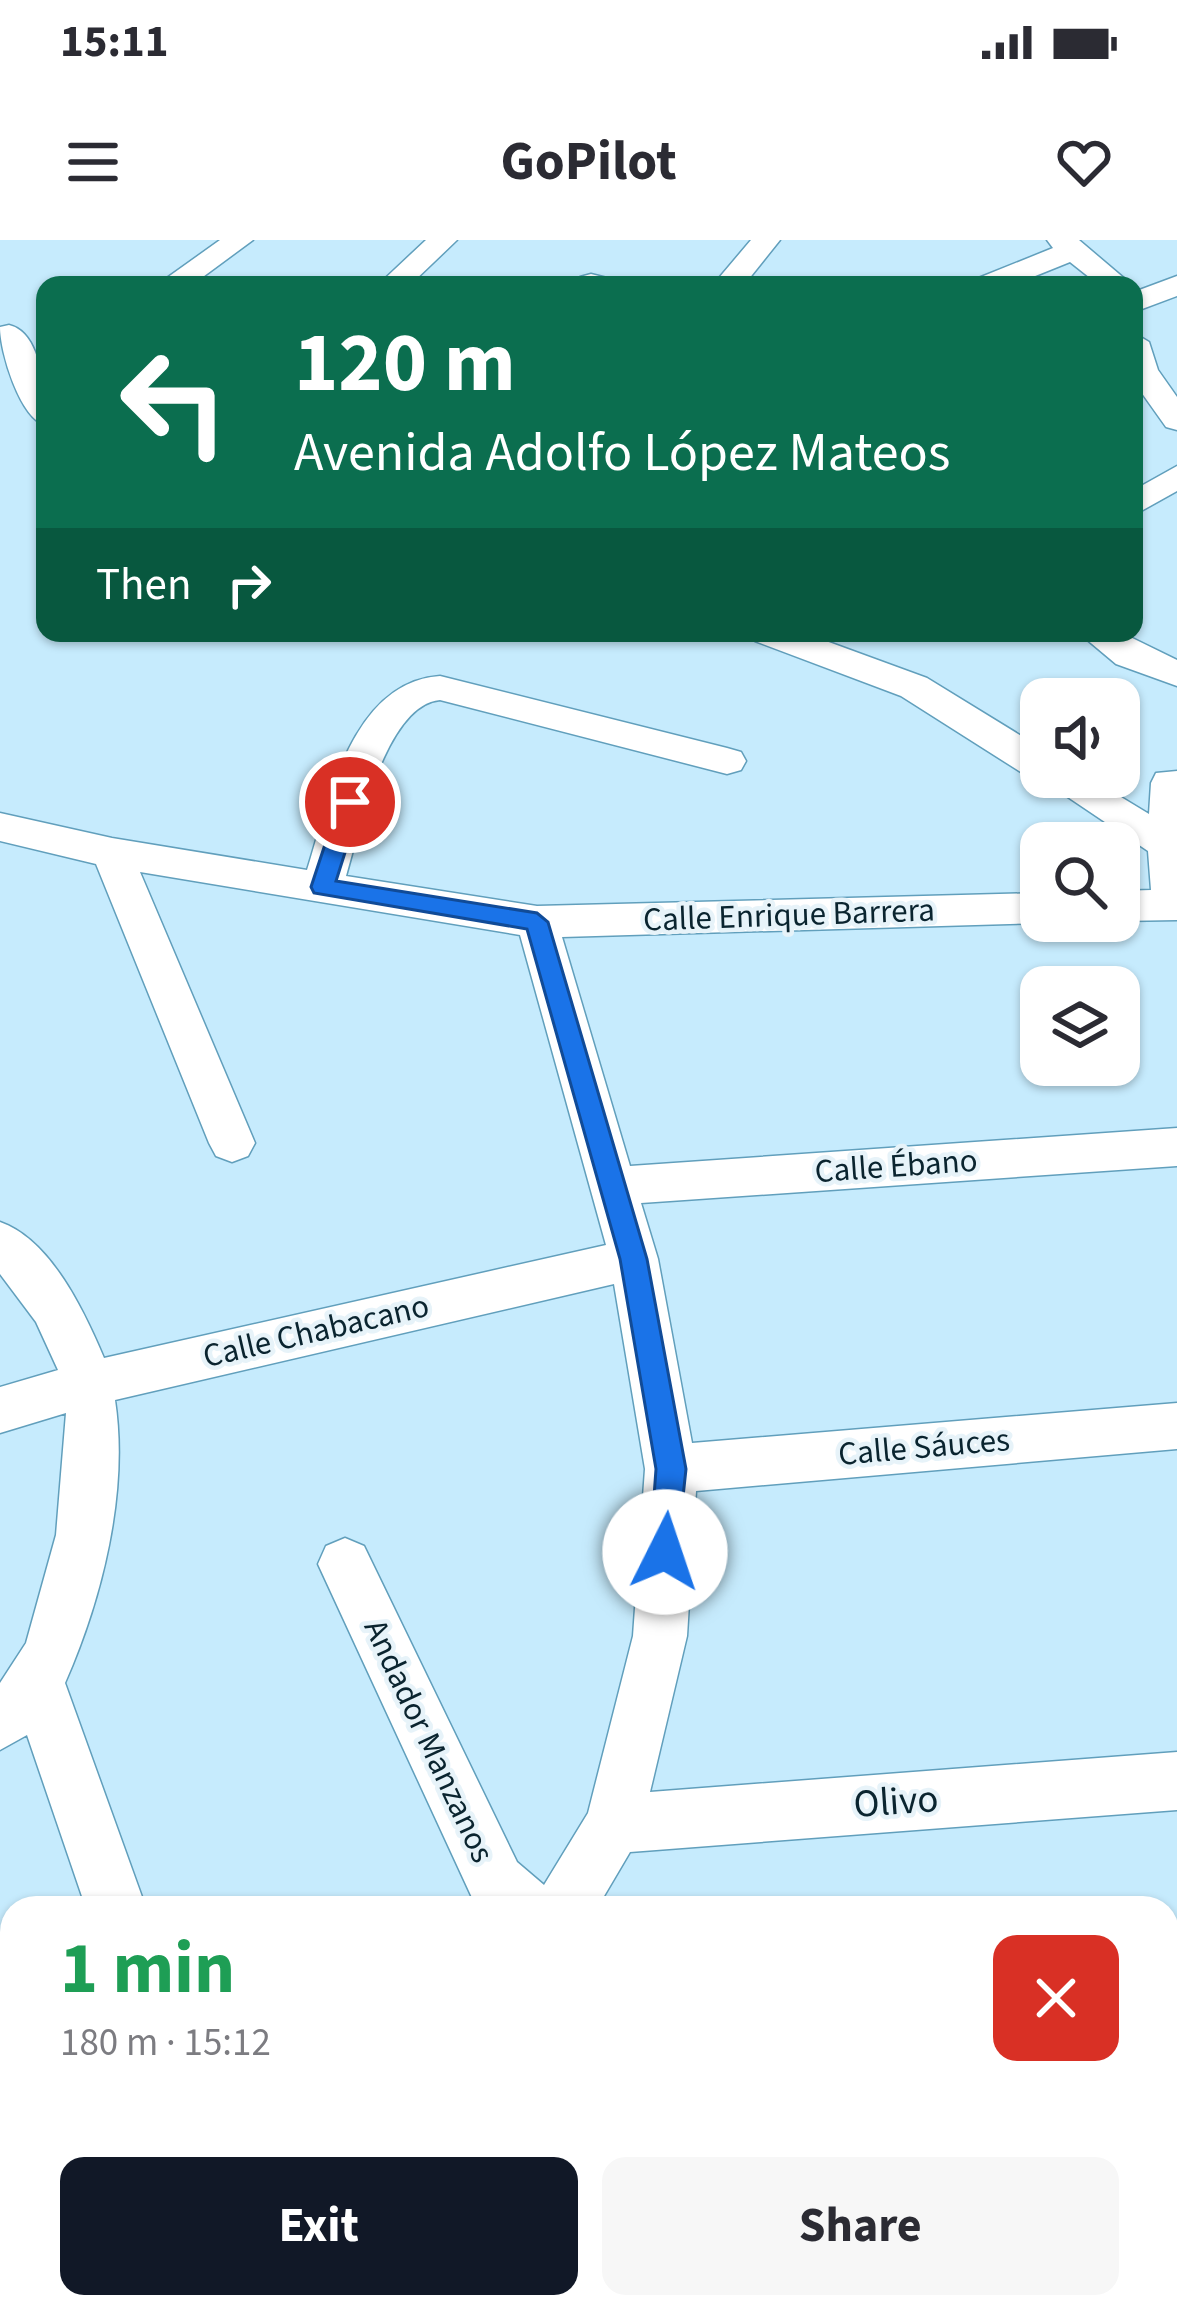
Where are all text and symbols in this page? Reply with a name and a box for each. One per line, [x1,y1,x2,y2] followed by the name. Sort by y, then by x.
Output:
[60,10,169,74] text: 15:11
[500,124,677,201] text: GoPilot
[60,129,126,195] icon: menu
[1051,129,1117,195] icon: heart
[294,304,516,424] text: 120 m
[96,324,252,480] icon: left
[294,415,950,492] text: Avenida Adolfo López Mateos
[216,552,282,618] icon: right
[96,553,192,617] text: Then
[1020,678,1140,1086] map controls
[1020,678,1140,798] button: sound
[299,751,401,853] pin
[317,769,383,835] icon: arrive
[1020,822,1140,942] button: search
[642,886,936,944] street label: Calle Enrique Barrera
[1020,966,1140,1086] button: layers
[813,1137,979,1195] street label: Calle Ébano
[198,1282,434,1380] street label: Calle Chabacano
[836,1416,1012,1478] street label: Calle Sáuces
[602,1489,728,1615] position arrow
[352,1612,506,1870] street label: Andador Manzanos
[852,1771,940,1833] street label: Olivo
[60,1918,235,2021] text: 1 min
[993,1935,1119,2061] button: close
[60,2015,271,2071] text: 180 m · 15:12
[60,2157,578,2295] button: Exit
[602,2157,1119,2295] button: Share

